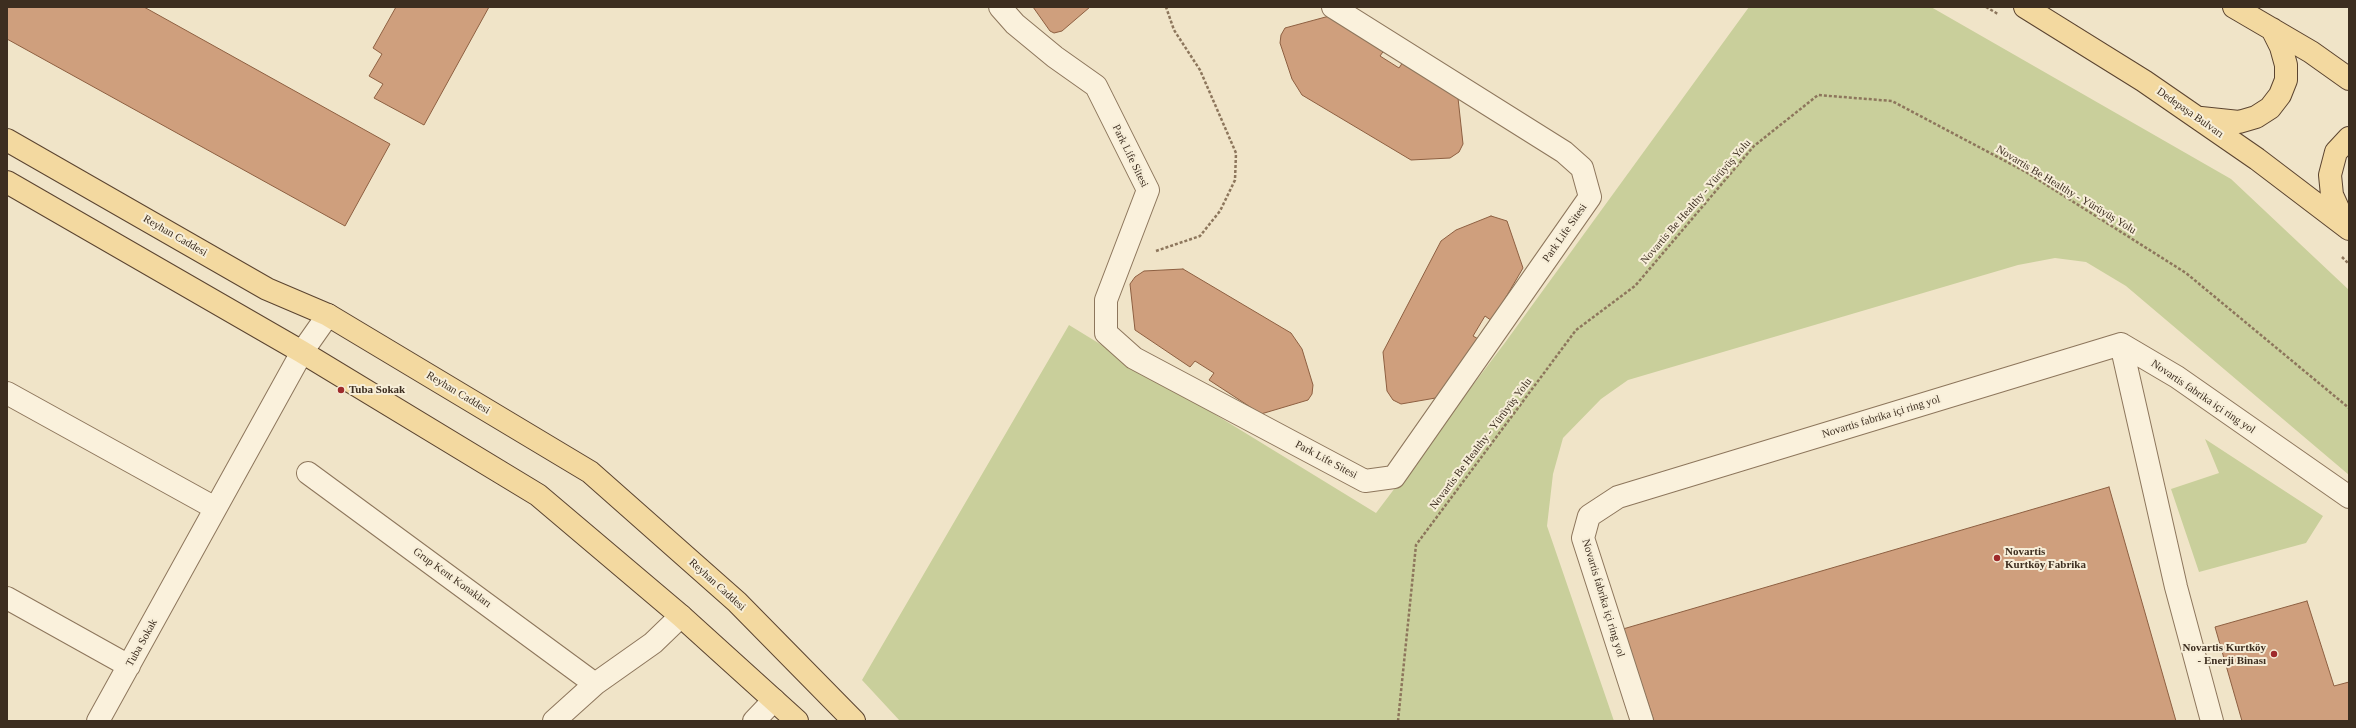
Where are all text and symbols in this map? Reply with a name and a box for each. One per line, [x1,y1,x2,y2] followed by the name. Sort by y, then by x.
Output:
[2154,85,2226,141] street label: Dedepaşa Bulvarı
[1109,122,1151,190] street label: Park Life Sitesi
[1638,137,1754,267] street label: Novartis Be Healthy - Yürüyüş Yolu
[1994,143,2138,237] street label: Novartis Be Healthy - Yürüyüş Yolu
[1540,201,1590,265] street label: Park Life Sitesi
[141,212,209,260] street label: Reyhan Caddesi
[2148,357,2258,437] street label: Novartis fabrika içi ring yol
[424,369,492,417] street label: Reyhan Caddesi
[1427,376,1535,512] street label: Novartis Be Healthy - Yürüyüş Yolu
[349,383,405,397] place label: Tuba Sokak
[336,385,346,395] marker: Tuba Sokak
[1820,393,1942,441] street label: Novartis fabrika içi ring yol
[1293,438,1359,482] street label: Park Life Sitesi
[1579,537,1627,659] street label: Novartis fabrika içi ring yol
[410,545,494,611] street label: Grup Kent Konakları
[2005,545,2086,571] place label: Novartis Kurtköy Fabrika
[1992,553,2002,563] marker: Novartis Kurtköy Fabrika
[686,556,748,614] street label: Reyhan Caddesi
[124,617,160,669] street label: Tuba Sokak
[2183,641,2266,667] place label: Novartis Kurtköy - Enerji Binası
[2269,649,2279,659] marker: Novartis Kurtköy - Enerji Binası

